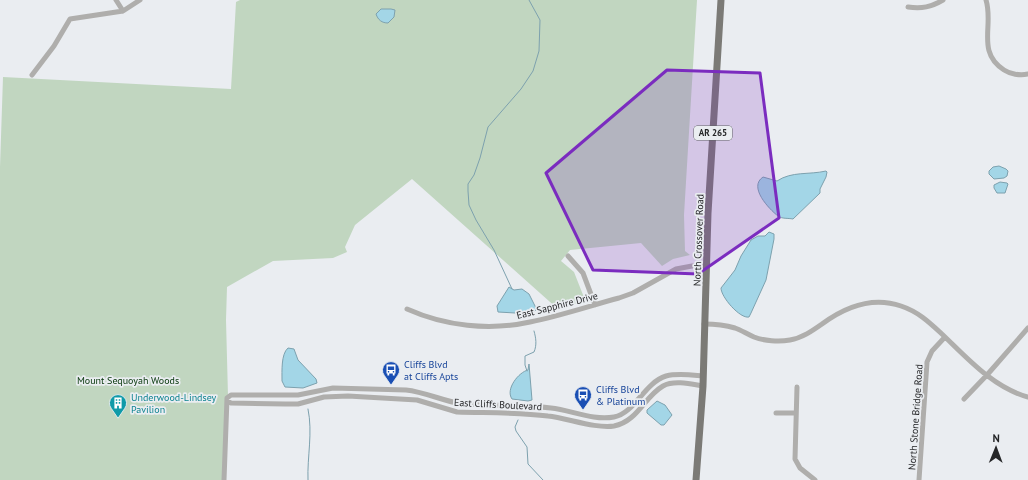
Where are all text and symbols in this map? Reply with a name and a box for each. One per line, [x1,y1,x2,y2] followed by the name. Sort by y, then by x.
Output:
[694,126,732,140] road number: AR 265
[690,194,707,286] street label: North Crossover Road
[515,289,599,322] street label: East Sapphire Drive
[404,358,458,383] place label: Cliffs Blvd at Cliffs Apts
[381,360,401,385] bus stop icon: Cliffs Blvd at Cliffs Apts
[905,364,926,470] street label: North Stone Bridge Road
[77,374,179,387] park label: Mount Sequoyah Woods
[596,383,645,408] place label: Cliffs Blvd & Platinum
[573,385,593,410] bus stop icon: Cliffs Blvd & Platinum
[131,391,217,416] place label: Underwood-Lindsey Pavilion
[108,393,128,418] building icon: Underwood-Lindsey Pavilion
[454,396,542,413] street label: East Cliffs Boulevard
[976,428,1016,468] north arrow
[992,431,1000,445] text: N

